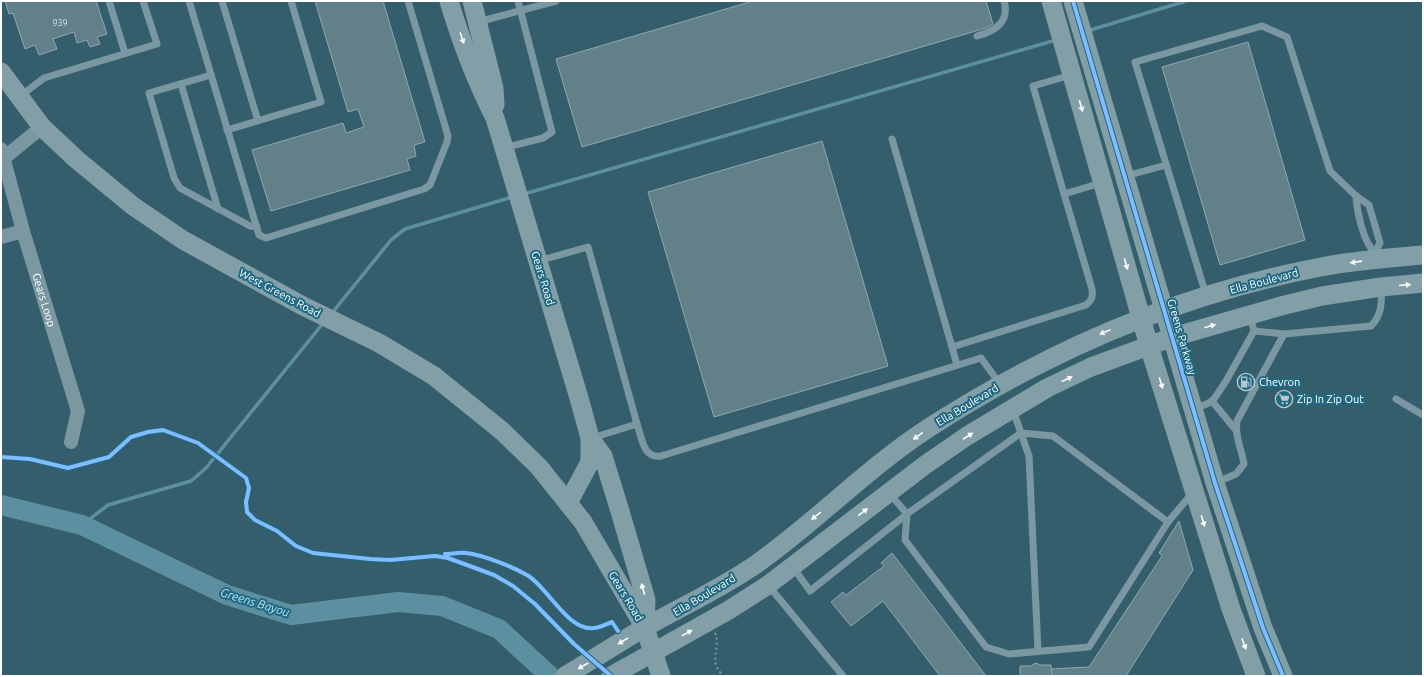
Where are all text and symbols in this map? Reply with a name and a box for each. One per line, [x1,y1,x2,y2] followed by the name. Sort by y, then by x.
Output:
[52,18,68,28] house number: 939
[459,32,465,44] one-way arrow
[1078,100,1084,112] one-way arrow
[529,250,557,306] street label: Gears Road
[1123,258,1129,270] one-way arrow
[1350,259,1362,265] one-way arrow
[1228,266,1300,296] street label: Ella Boulevard
[237,267,323,319] street label: West Greens Road
[30,272,58,328] street label: Gears Loop
[1399,282,1411,288] one-way arrow
[1165,298,1199,377] street label: Greens Parkway
[1204,323,1216,329] one-way arrow
[1099,330,1111,336] one-way arrow
[1236,372,1256,392] fuel station icon: Chevron
[1062,376,1073,382] one-way arrow
[1259,376,1300,388] place label: Chevron
[1158,377,1164,389] one-way arrow
[934,382,1000,428] street label: Ella Boulevard
[1274,389,1294,409] supermarket icon: Zip In Zip Out
[1297,393,1364,405] place label: Zip In Zip Out
[913,432,923,440] one-way arrow
[963,432,973,440] one-way arrow
[858,508,868,516] one-way arrow
[811,512,822,521] one-way arrow
[1200,515,1206,527] one-way arrow
[606,569,646,623] street label: Gears Road
[671,572,737,618] street label: Ella Boulevard
[640,583,646,595] one-way arrow
[219,585,292,619] water label: Greens Bayou
[681,629,693,636] one-way arrow
[617,638,629,645] one-way arrow
[1241,639,1247,651] one-way arrow
[577,662,589,669] one-way arrow

